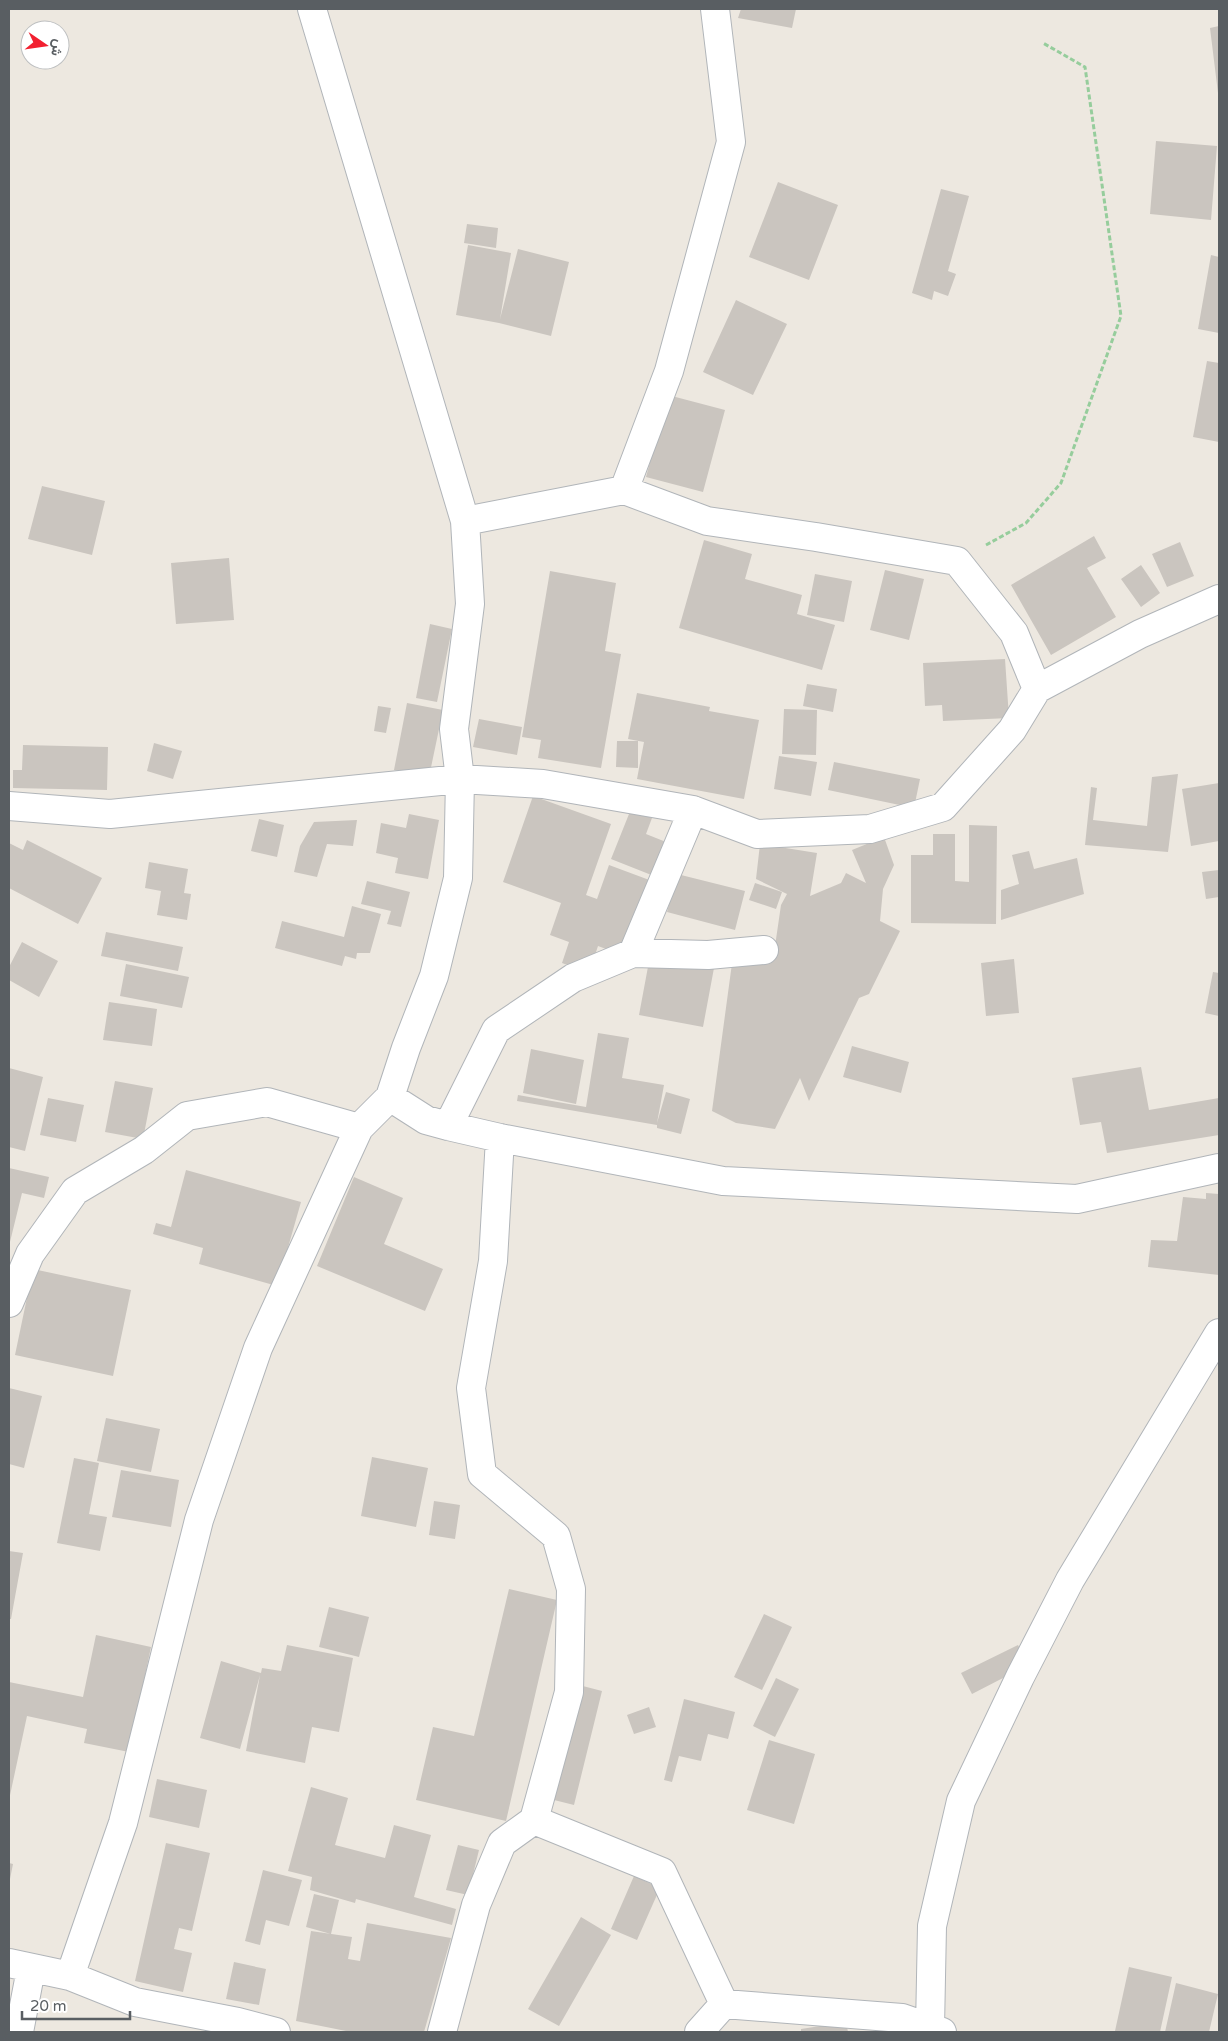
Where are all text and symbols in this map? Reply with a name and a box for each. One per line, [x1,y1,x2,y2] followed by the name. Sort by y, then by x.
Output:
[20,20,70,70] north arrow
[47,38,67,58] text: ش
[22,1988,130,2020] scale bar
[30,1997,67,2015] text: 20 m

